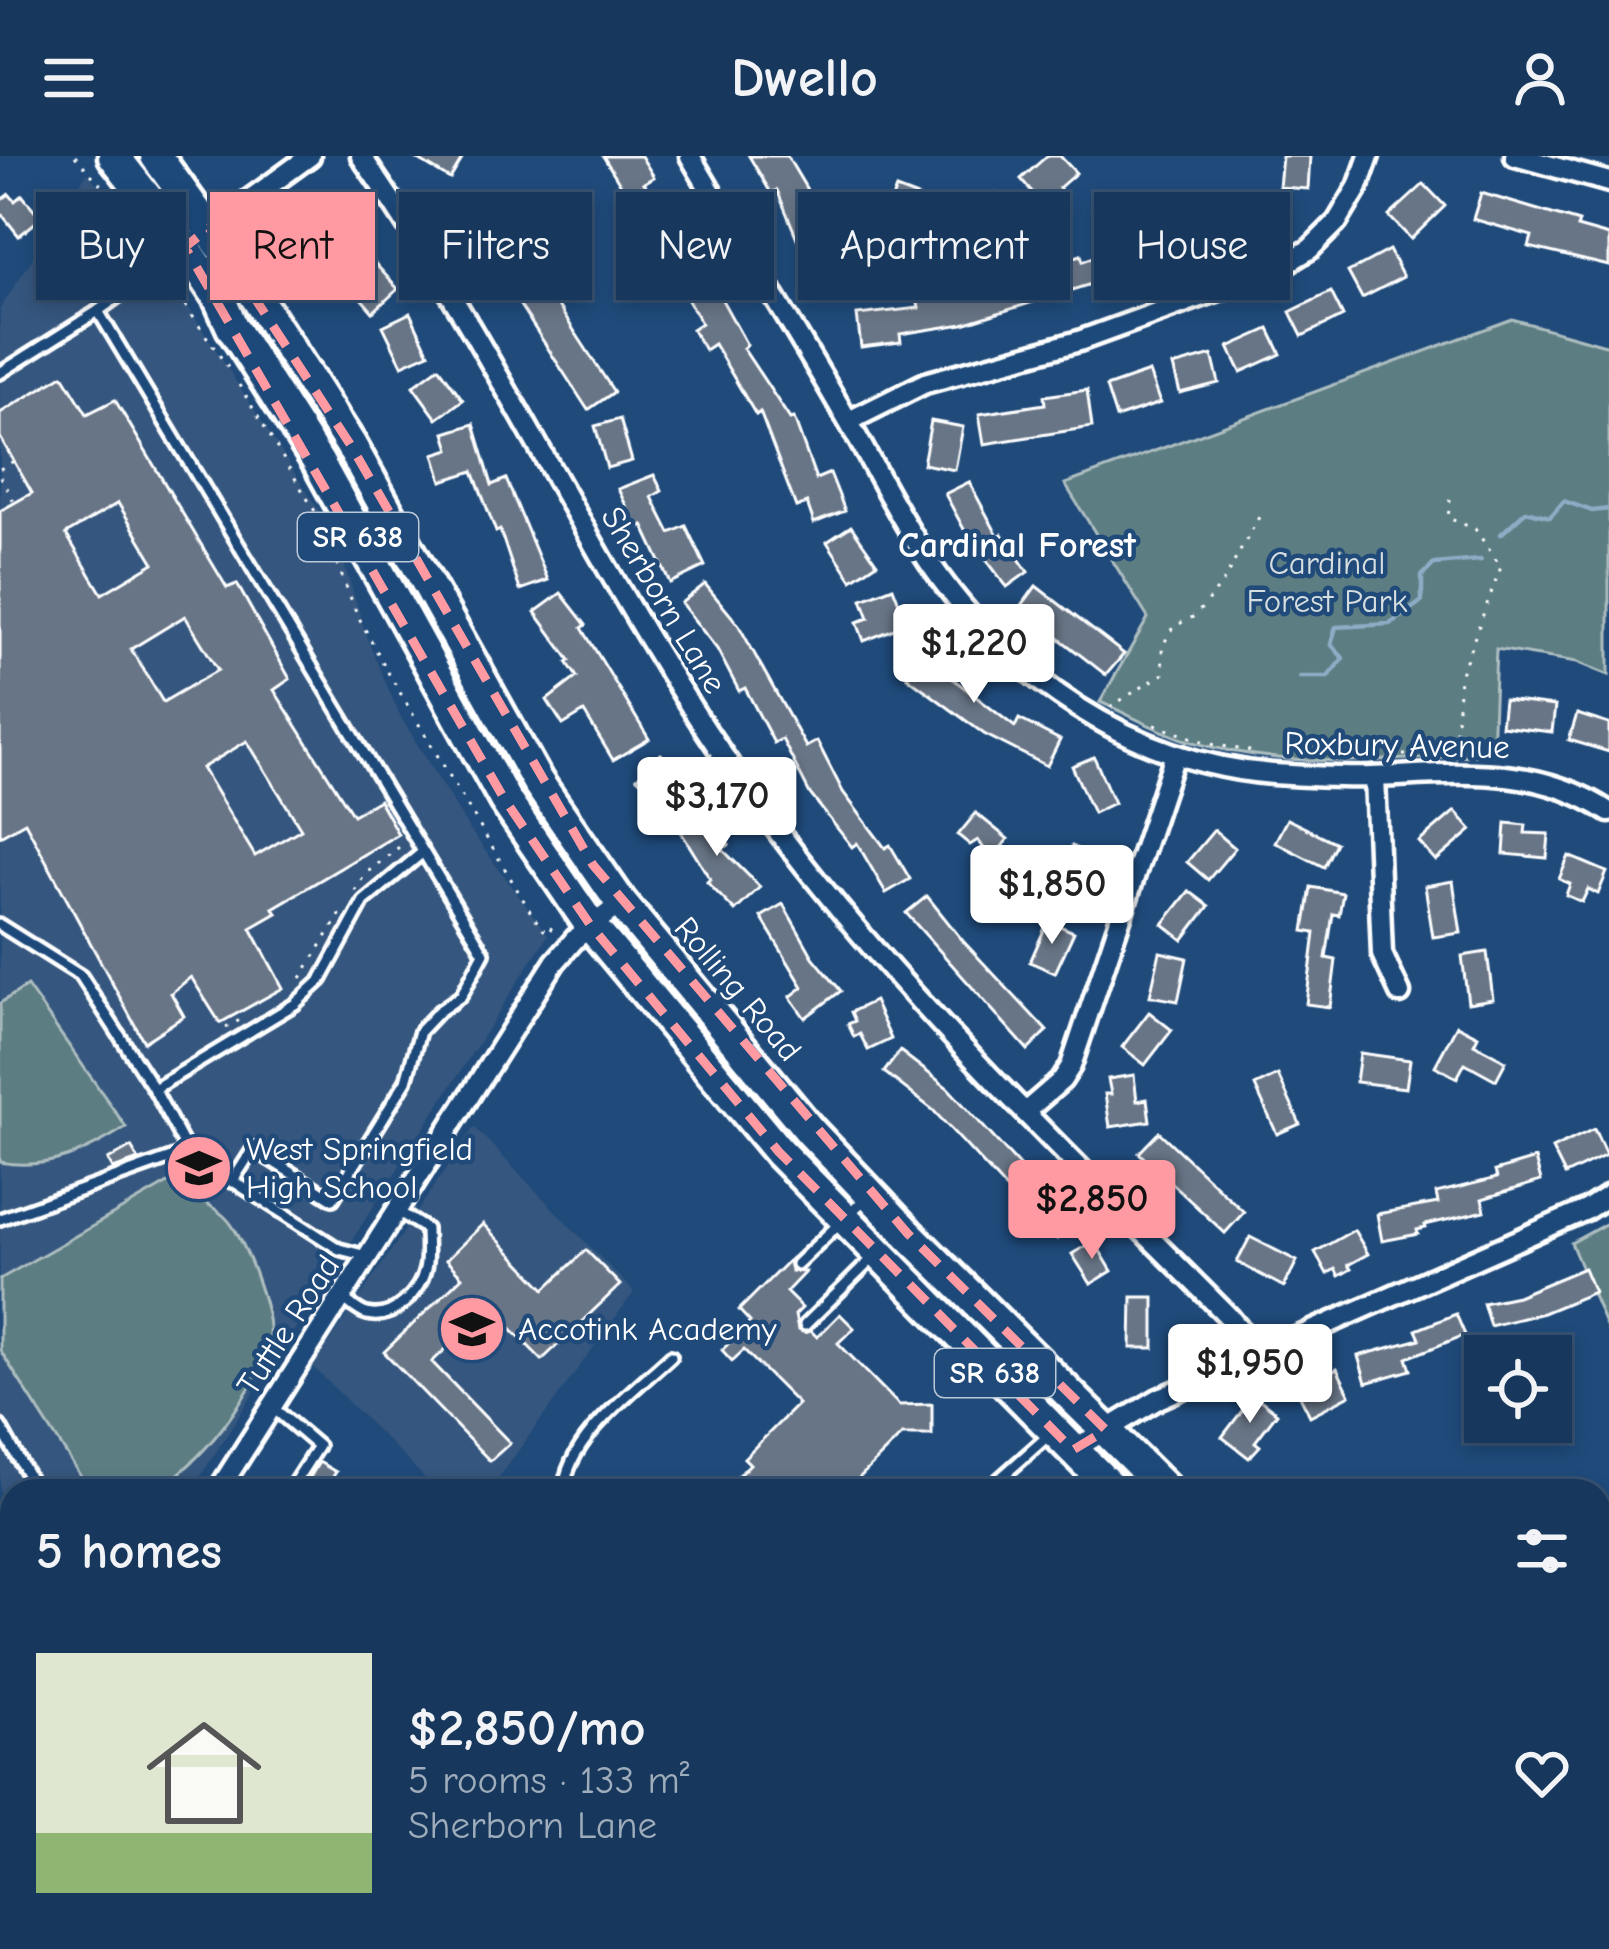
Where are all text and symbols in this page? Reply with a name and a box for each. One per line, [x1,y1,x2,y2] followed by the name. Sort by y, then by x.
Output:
[36,45,102,111] icon: menu
[1507,45,1573,111] icon: person
[731,47,878,110] text: Dwello
[36,192,186,300] chip: Buy
[210,192,375,300] chip: Rent
[399,192,592,300] chip: Filters
[616,192,774,300] chip: New
[798,192,1070,300] chip: Apartment
[1094,192,1290,300] chip: House
[593,500,735,700] street label: Sherborn Lane
[298,513,418,561] road number: SR 638
[898,525,1137,566] district label: Cardinal Forest
[1246,544,1408,620] park label: Cardinal Forest Park
[876,604,1072,706] pin: $1,220
[920,620,1028,665] text: $1,220
[1284,724,1510,766] street label: Roxbury Avenue
[619,757,815,859] pin: $3,170
[664,773,770,818] text: $3,170
[954,845,1150,947] pin: $1,850
[997,861,1107,906] text: $1,850
[667,909,809,1069] street label: Rolling Road
[246,1130,473,1206] place label: West Springfield High School
[164,1133,234,1203] school or university icon: West Springfield High School
[994,1160,1190,1262] pin: $2,850
[1035,1176,1149,1221] text: $2,850
[229,1248,347,1402] street label: Tuttle Road
[437,1294,507,1364] school or university icon: Accotink Academy
[518,1310,777,1348] place label: Accotink Academy
[1152,1324,1348,1426] pin: $1,950
[1464,1335,1572,1443] map controls
[1464,1335,1572,1443] button: locate
[1195,1340,1305,1385] text: $1,950
[935,1349,1055,1397] road number: SR 638
[1509,1518,1575,1584] icon: filters
[36,1522,222,1581] text: 5 homes
[408,1699,646,1758] text: $2,850/mo
[132,1701,276,1845] icon: home
[1509,1740,1575,1806] icon: heart
[408,1758,690,1803] text: 5 rooms · 133 m²
[408,1803,657,1848] text: Sherborn Lane

